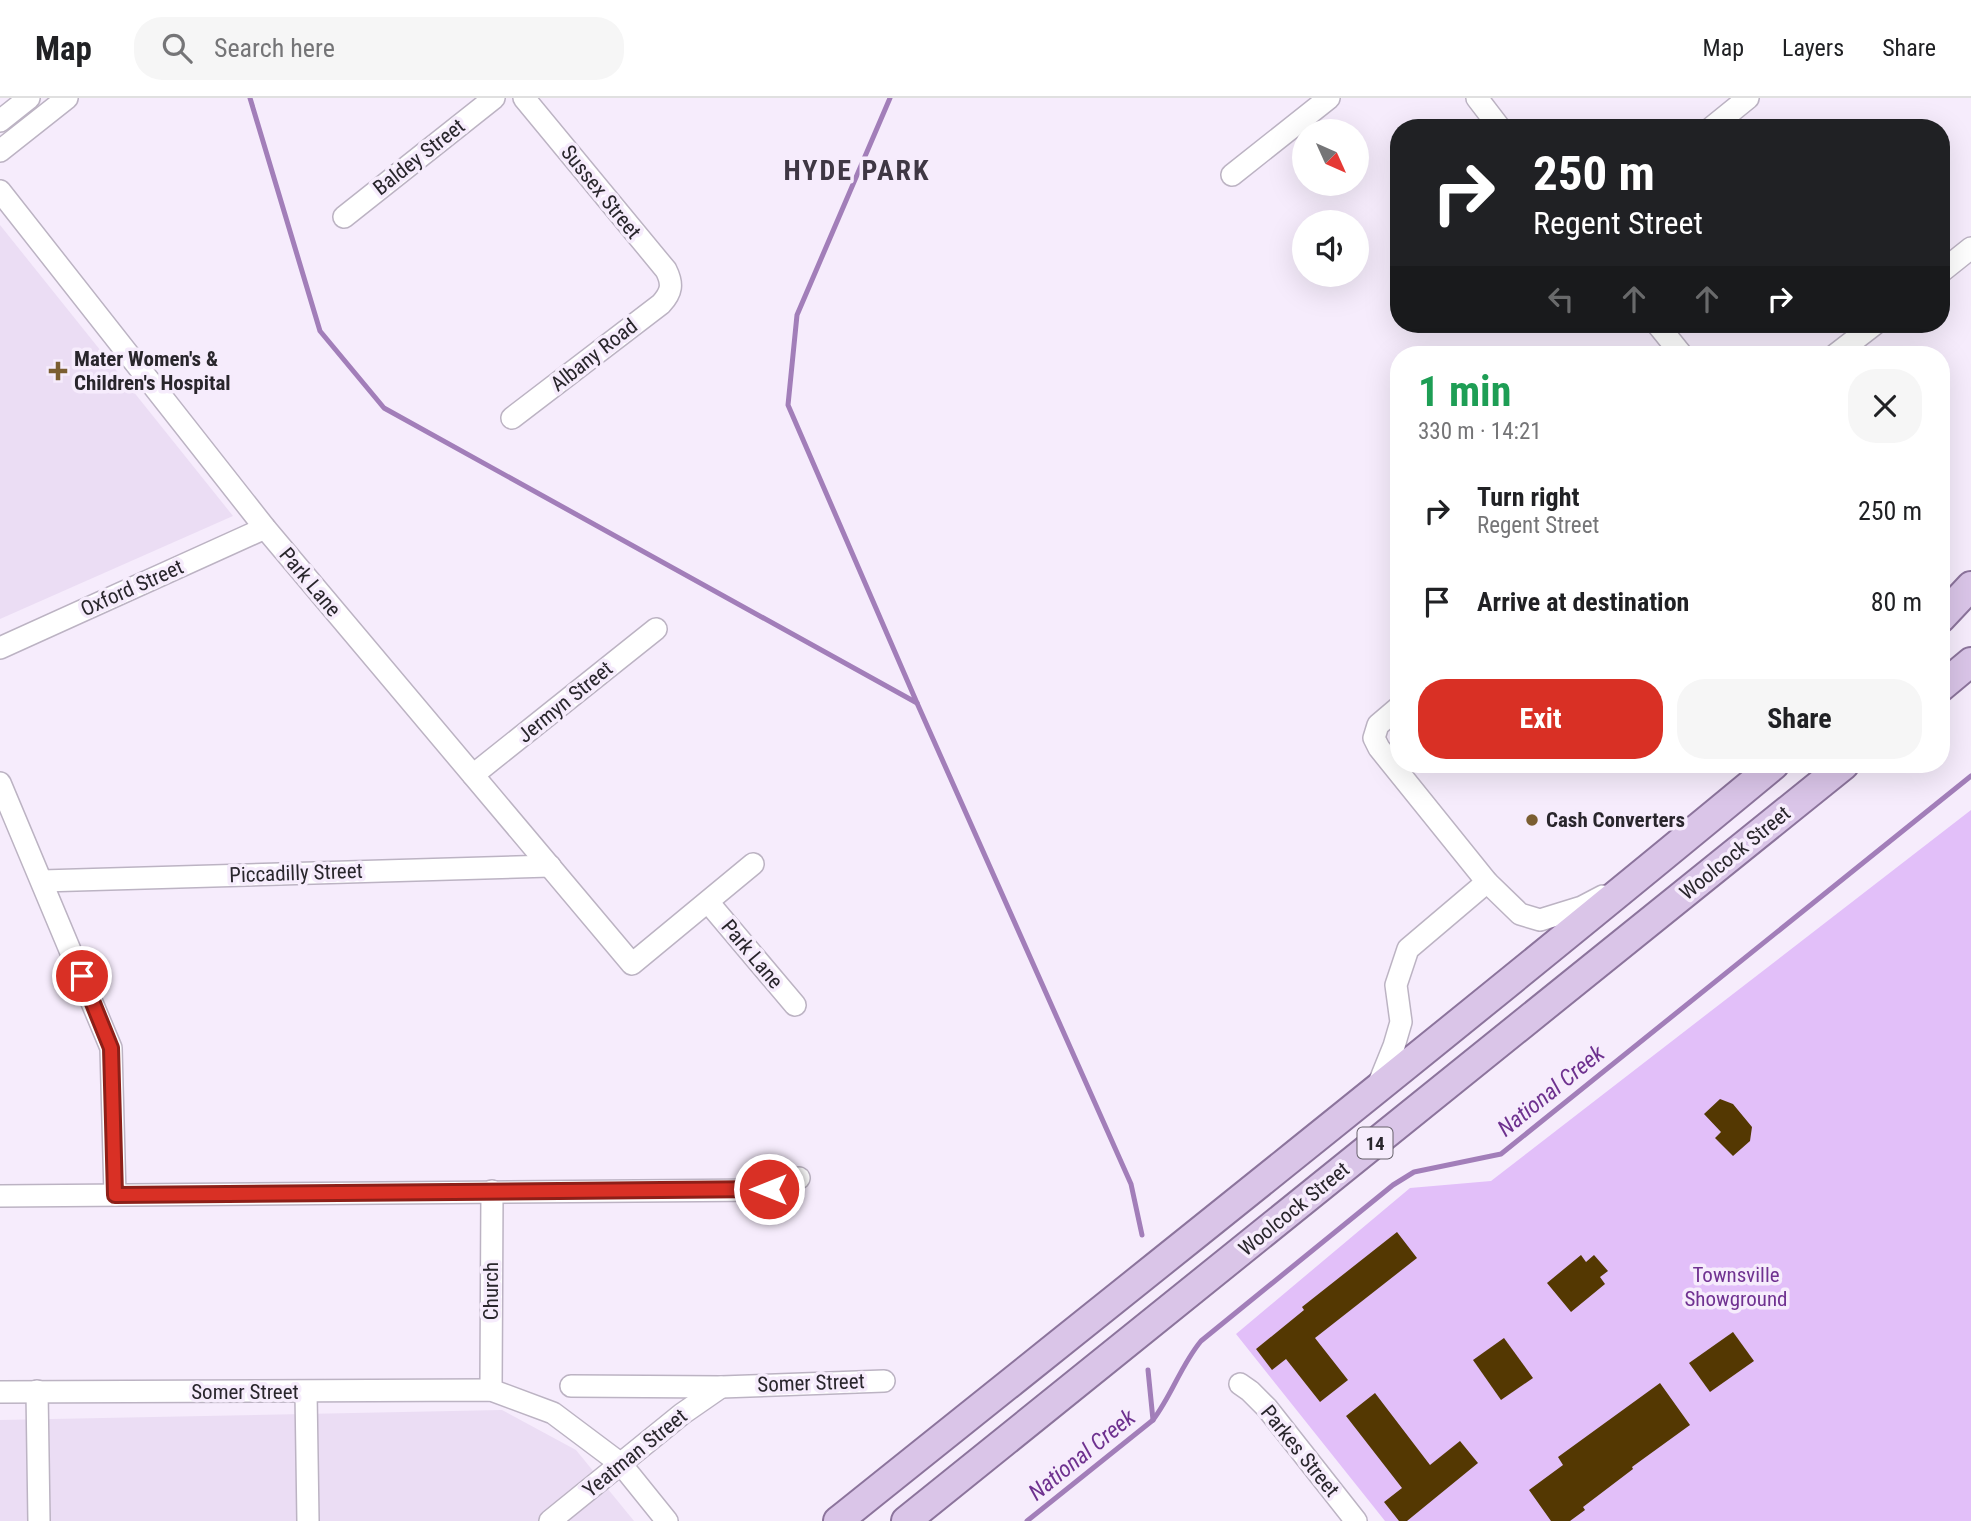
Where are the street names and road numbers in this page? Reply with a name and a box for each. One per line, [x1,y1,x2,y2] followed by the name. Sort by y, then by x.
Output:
[369,114,469,200] street label: Baldey Street
[556,140,646,244] street label: Sussex Street
[546,314,642,396] street label: Albany Road
[274,543,346,621] street label: Park Lane
[77,555,187,621] street label: Oxford Street
[513,656,617,748] street label: Jermyn Street
[1675,801,1795,905] street label: Woolcock Street
[229,859,363,887] street label: Piccadilly Street
[716,915,788,993] street label: Park Lane
[1358,1128,1392,1158] road number: 14
[1234,1157,1354,1261] street label: Woolcock Street
[479,1262,503,1320] street label: Church
[757,1369,865,1397] street label: Somer Street
[191,1380,299,1404] street label: Somer Street
[1256,1400,1344,1502] street label: Parkes Street
[578,1404,692,1502] street label: Yeatman Street

